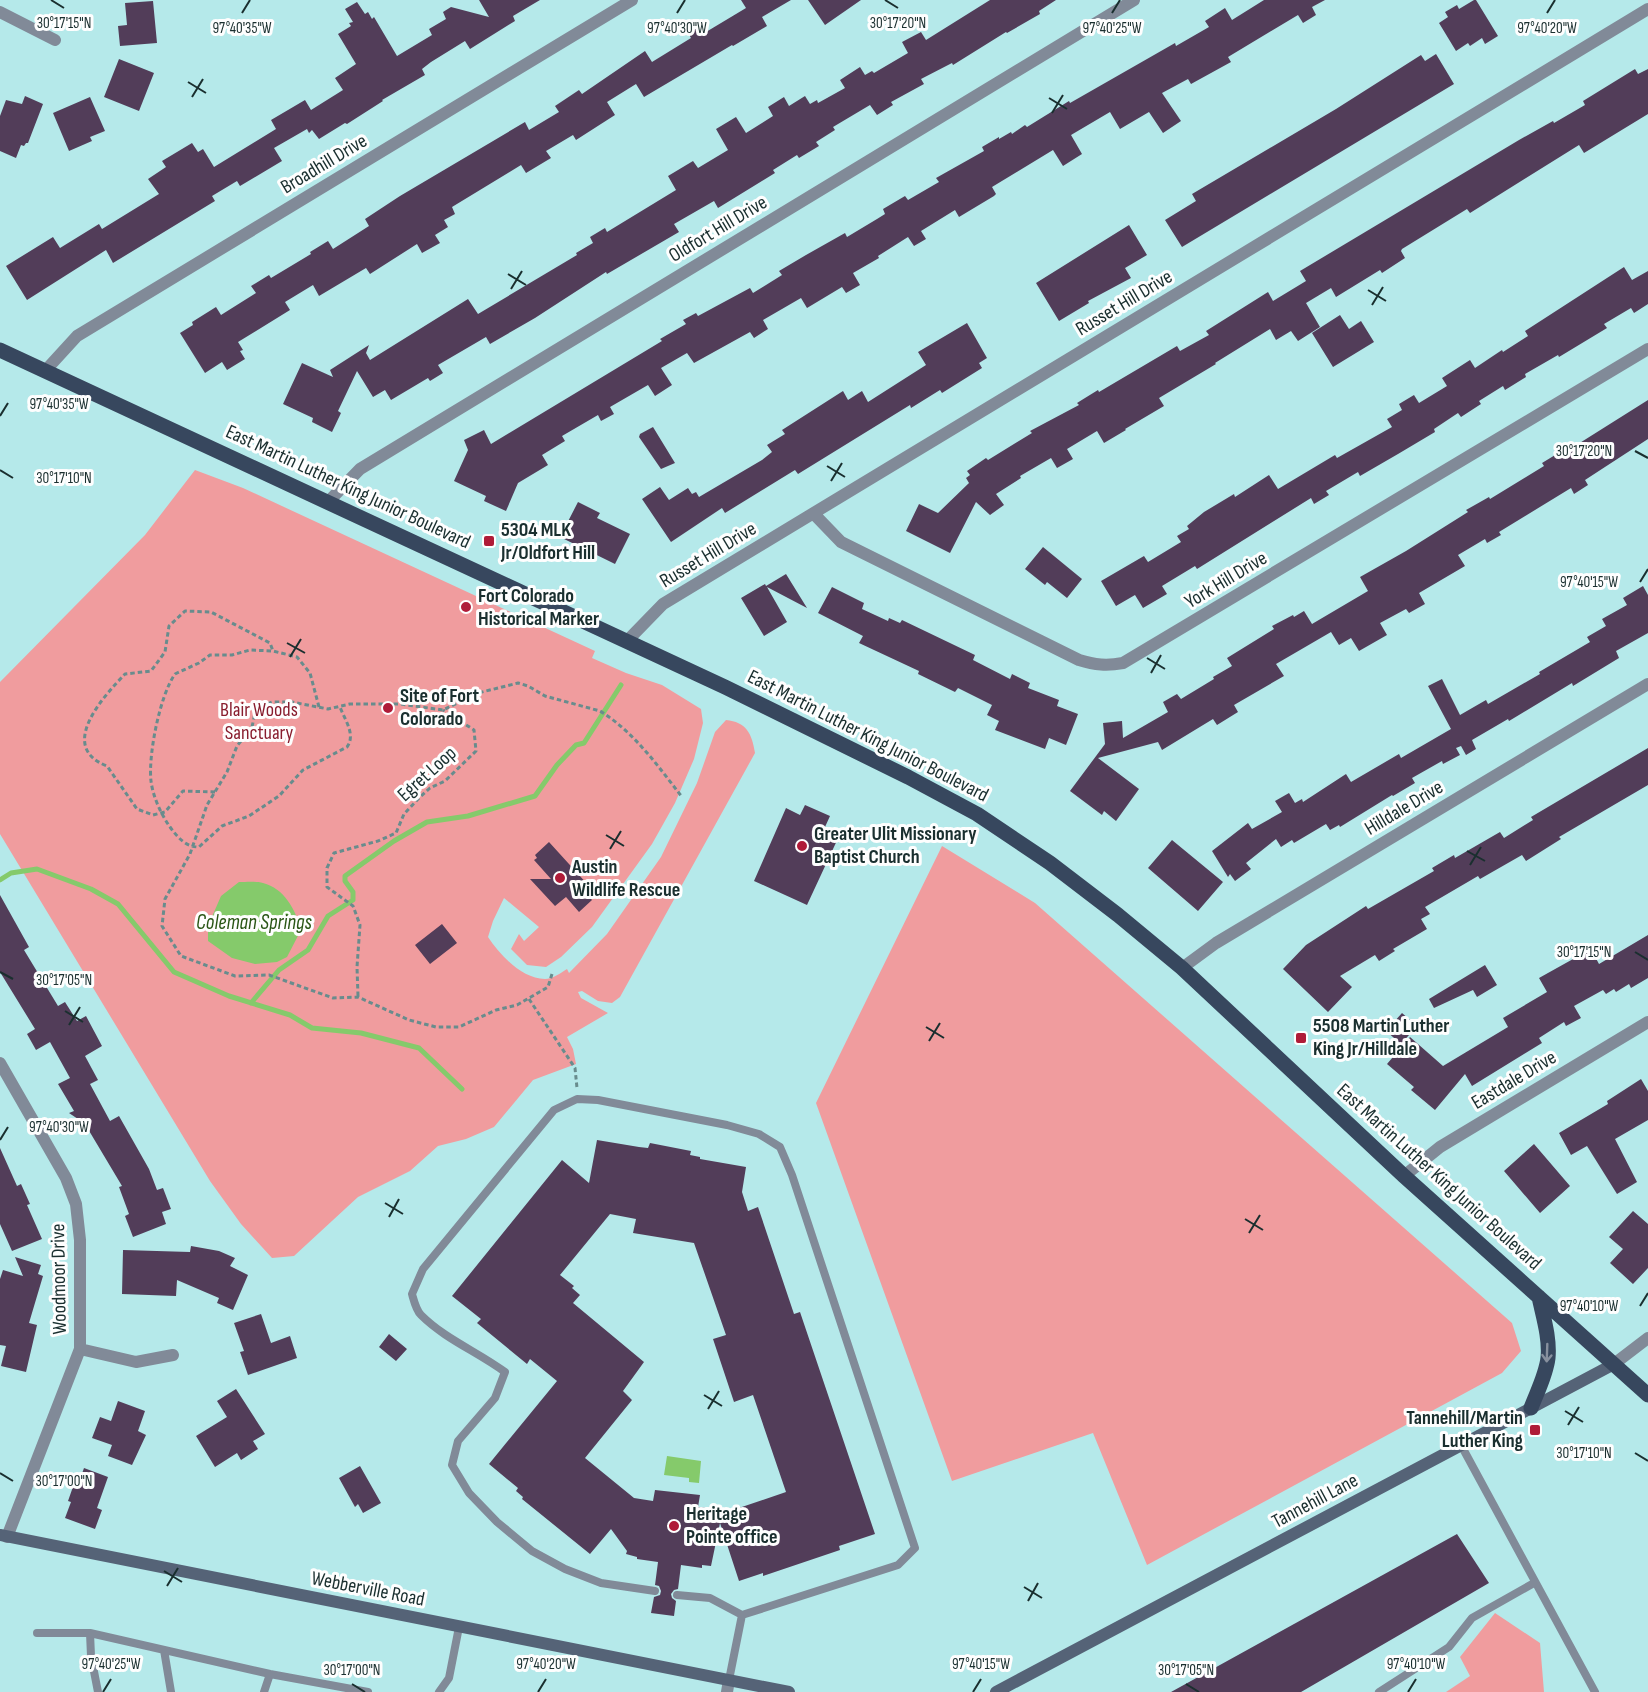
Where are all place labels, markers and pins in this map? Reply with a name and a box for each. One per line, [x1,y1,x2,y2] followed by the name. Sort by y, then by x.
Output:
[500,518,595,565] place label: 5304 MLK Jr/Oldfort Hill
[482,534,496,548] marker: 5304 MLK Jr/Oldfort Hill
[478,584,599,631] place label: Fort Colorado Historical Marker
[459,600,473,614] marker: Fort Colorado Historical Marker
[400,684,479,731] place label: Site of Fort Colorado
[381,701,395,715] marker: Site of Fort Colorado
[814,822,977,869] place label: Greater Ulit Missionary Baptist Church
[795,839,809,853] marker: Greater Ulit Missionary Baptist Church
[571,855,680,902] place label: Austin Wildlife Rescue
[553,871,567,885] marker: Austin Wildlife Rescue
[1313,1014,1449,1061] place label: 5508 Martin Luther King Jr/Hilldale
[1294,1031,1308,1045] marker: 5508 Martin Luther King Jr/Hilldale
[1406,1406,1524,1453] place label: Tannehill/Martin Luther King
[1528,1423,1542,1437] marker: Tannehill/Martin Luther King
[686,1502,777,1549] place label: Heritage Pointe office
[667,1519,681,1533] marker: Heritage Pointe office

